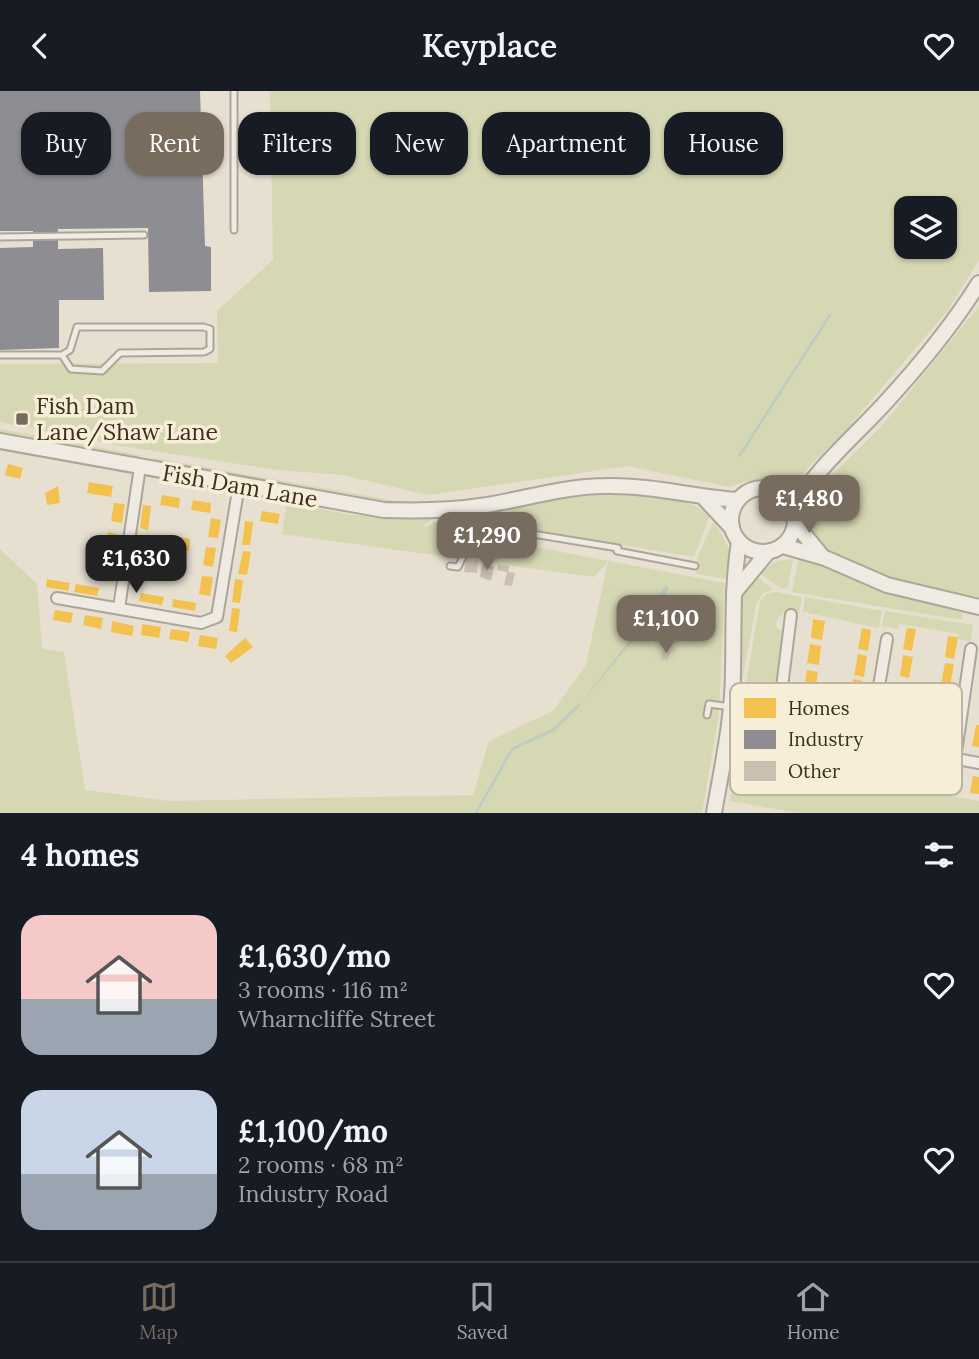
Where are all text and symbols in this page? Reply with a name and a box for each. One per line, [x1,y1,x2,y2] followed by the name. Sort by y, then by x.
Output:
[422,25,557,66] text: Keyplace
[21,27,59,65] icon: back
[920,27,958,65] icon: heart
[21,112,111,175] chip: Buy
[125,112,224,175] chip: Rent
[238,112,356,175] chip: Filters
[370,112,468,175] chip: New
[482,112,650,175] chip: Apartment
[664,112,783,175] chip: House
[894,196,957,259] map controls
[894,196,957,259] button: layers
[36,391,218,447] place label: Fish Dam Lane/Shaw Lane
[14,411,30,427] marker: Fish Dam Lane/Shaw Lane
[160,458,320,513] street label: Fish Dam Lane
[752,475,866,535] pin: £1,480
[775,483,843,512] text: £1,480
[430,512,544,572] pin: £1,290
[453,520,521,549] text: £1,290
[79,535,193,595] pin: £1,630
[101,543,171,572] text: £1,630
[609,595,723,655] pin: £1,100
[633,603,699,632] text: £1,100
[730,683,962,795] legend
[788,696,850,720] text: Homes
[788,727,863,751] text: Industry
[788,759,841,783] text: Other
[21,836,139,874] text: 4 homes
[920,836,958,874] icon: filters
[238,937,391,975] text: £1,630/mo
[77,943,161,1027] icon: home
[920,966,958,1004] icon: heart
[238,975,408,1004] text: 3 rooms · 116 m²
[238,1004,435,1033] text: Wharncliffe Street
[238,1112,388,1150] text: £1,100/mo
[77,1118,161,1202] icon: home
[920,1141,958,1179] icon: heart
[238,1150,404,1179] text: 2 rooms · 68 m²
[238,1179,388,1208] text: Industry Road
[139,1278,178,1344] tab: Map
[457,1278,508,1344] tab: Saved
[787,1278,840,1344] tab: Home

